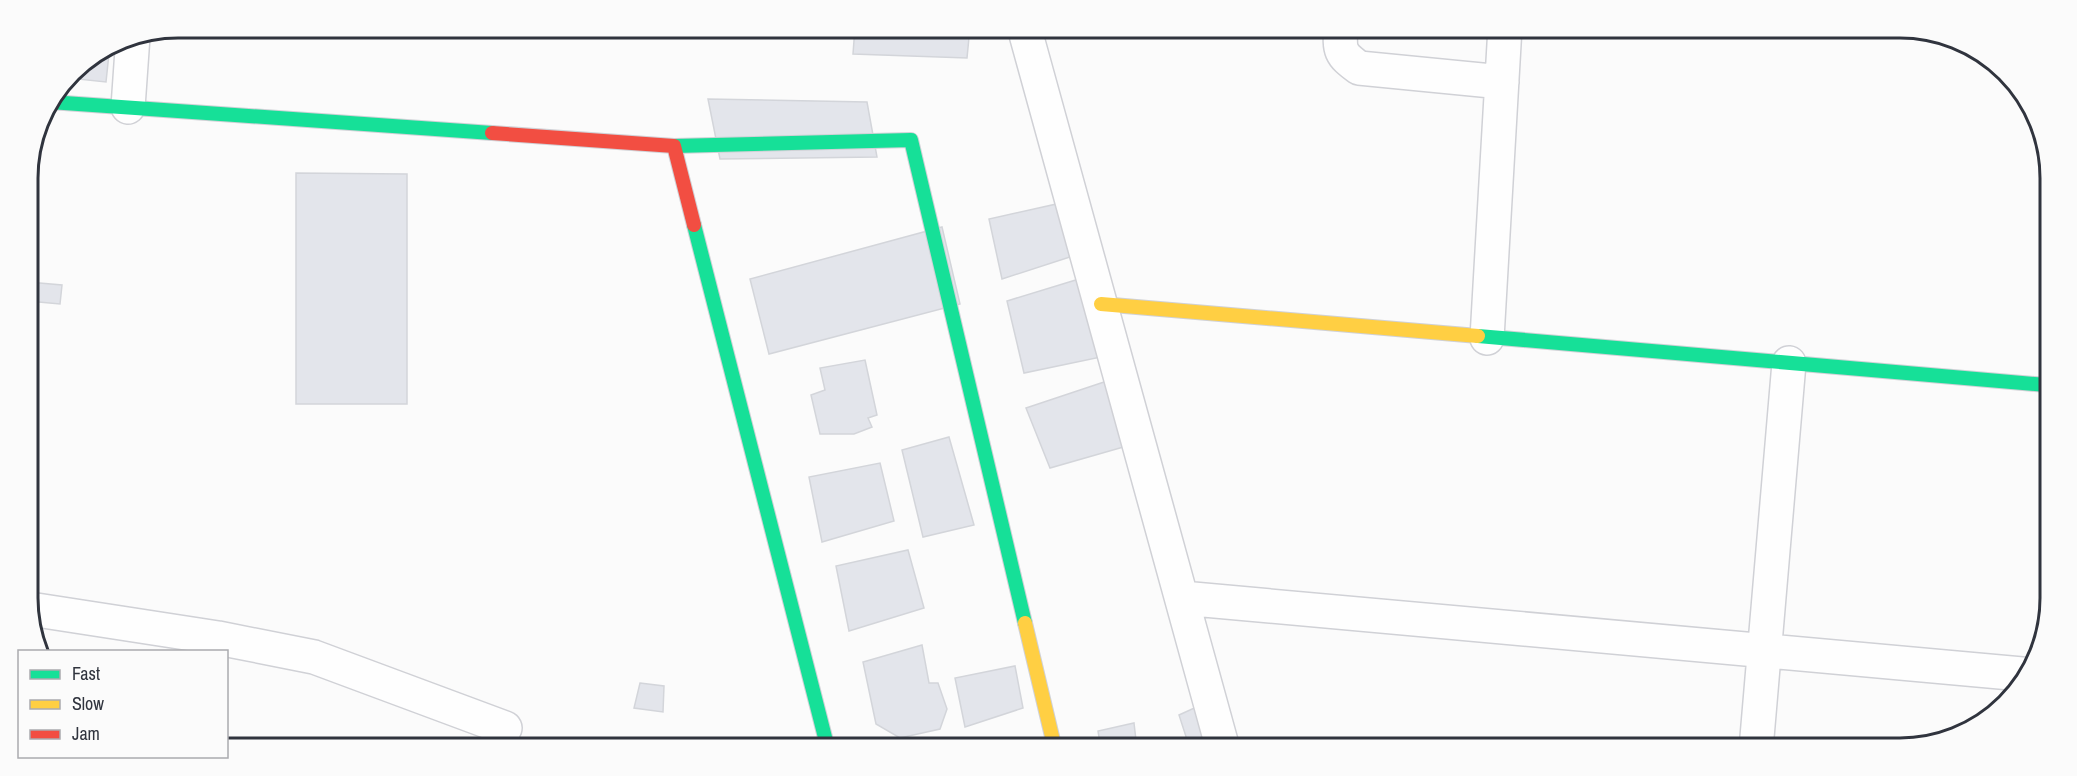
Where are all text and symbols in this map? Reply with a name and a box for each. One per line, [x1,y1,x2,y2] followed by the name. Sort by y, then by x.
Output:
[18,650,228,758] legend
[72,661,100,686] text: Fast
[72,691,104,716] text: Slow
[72,721,100,746] text: Jam

